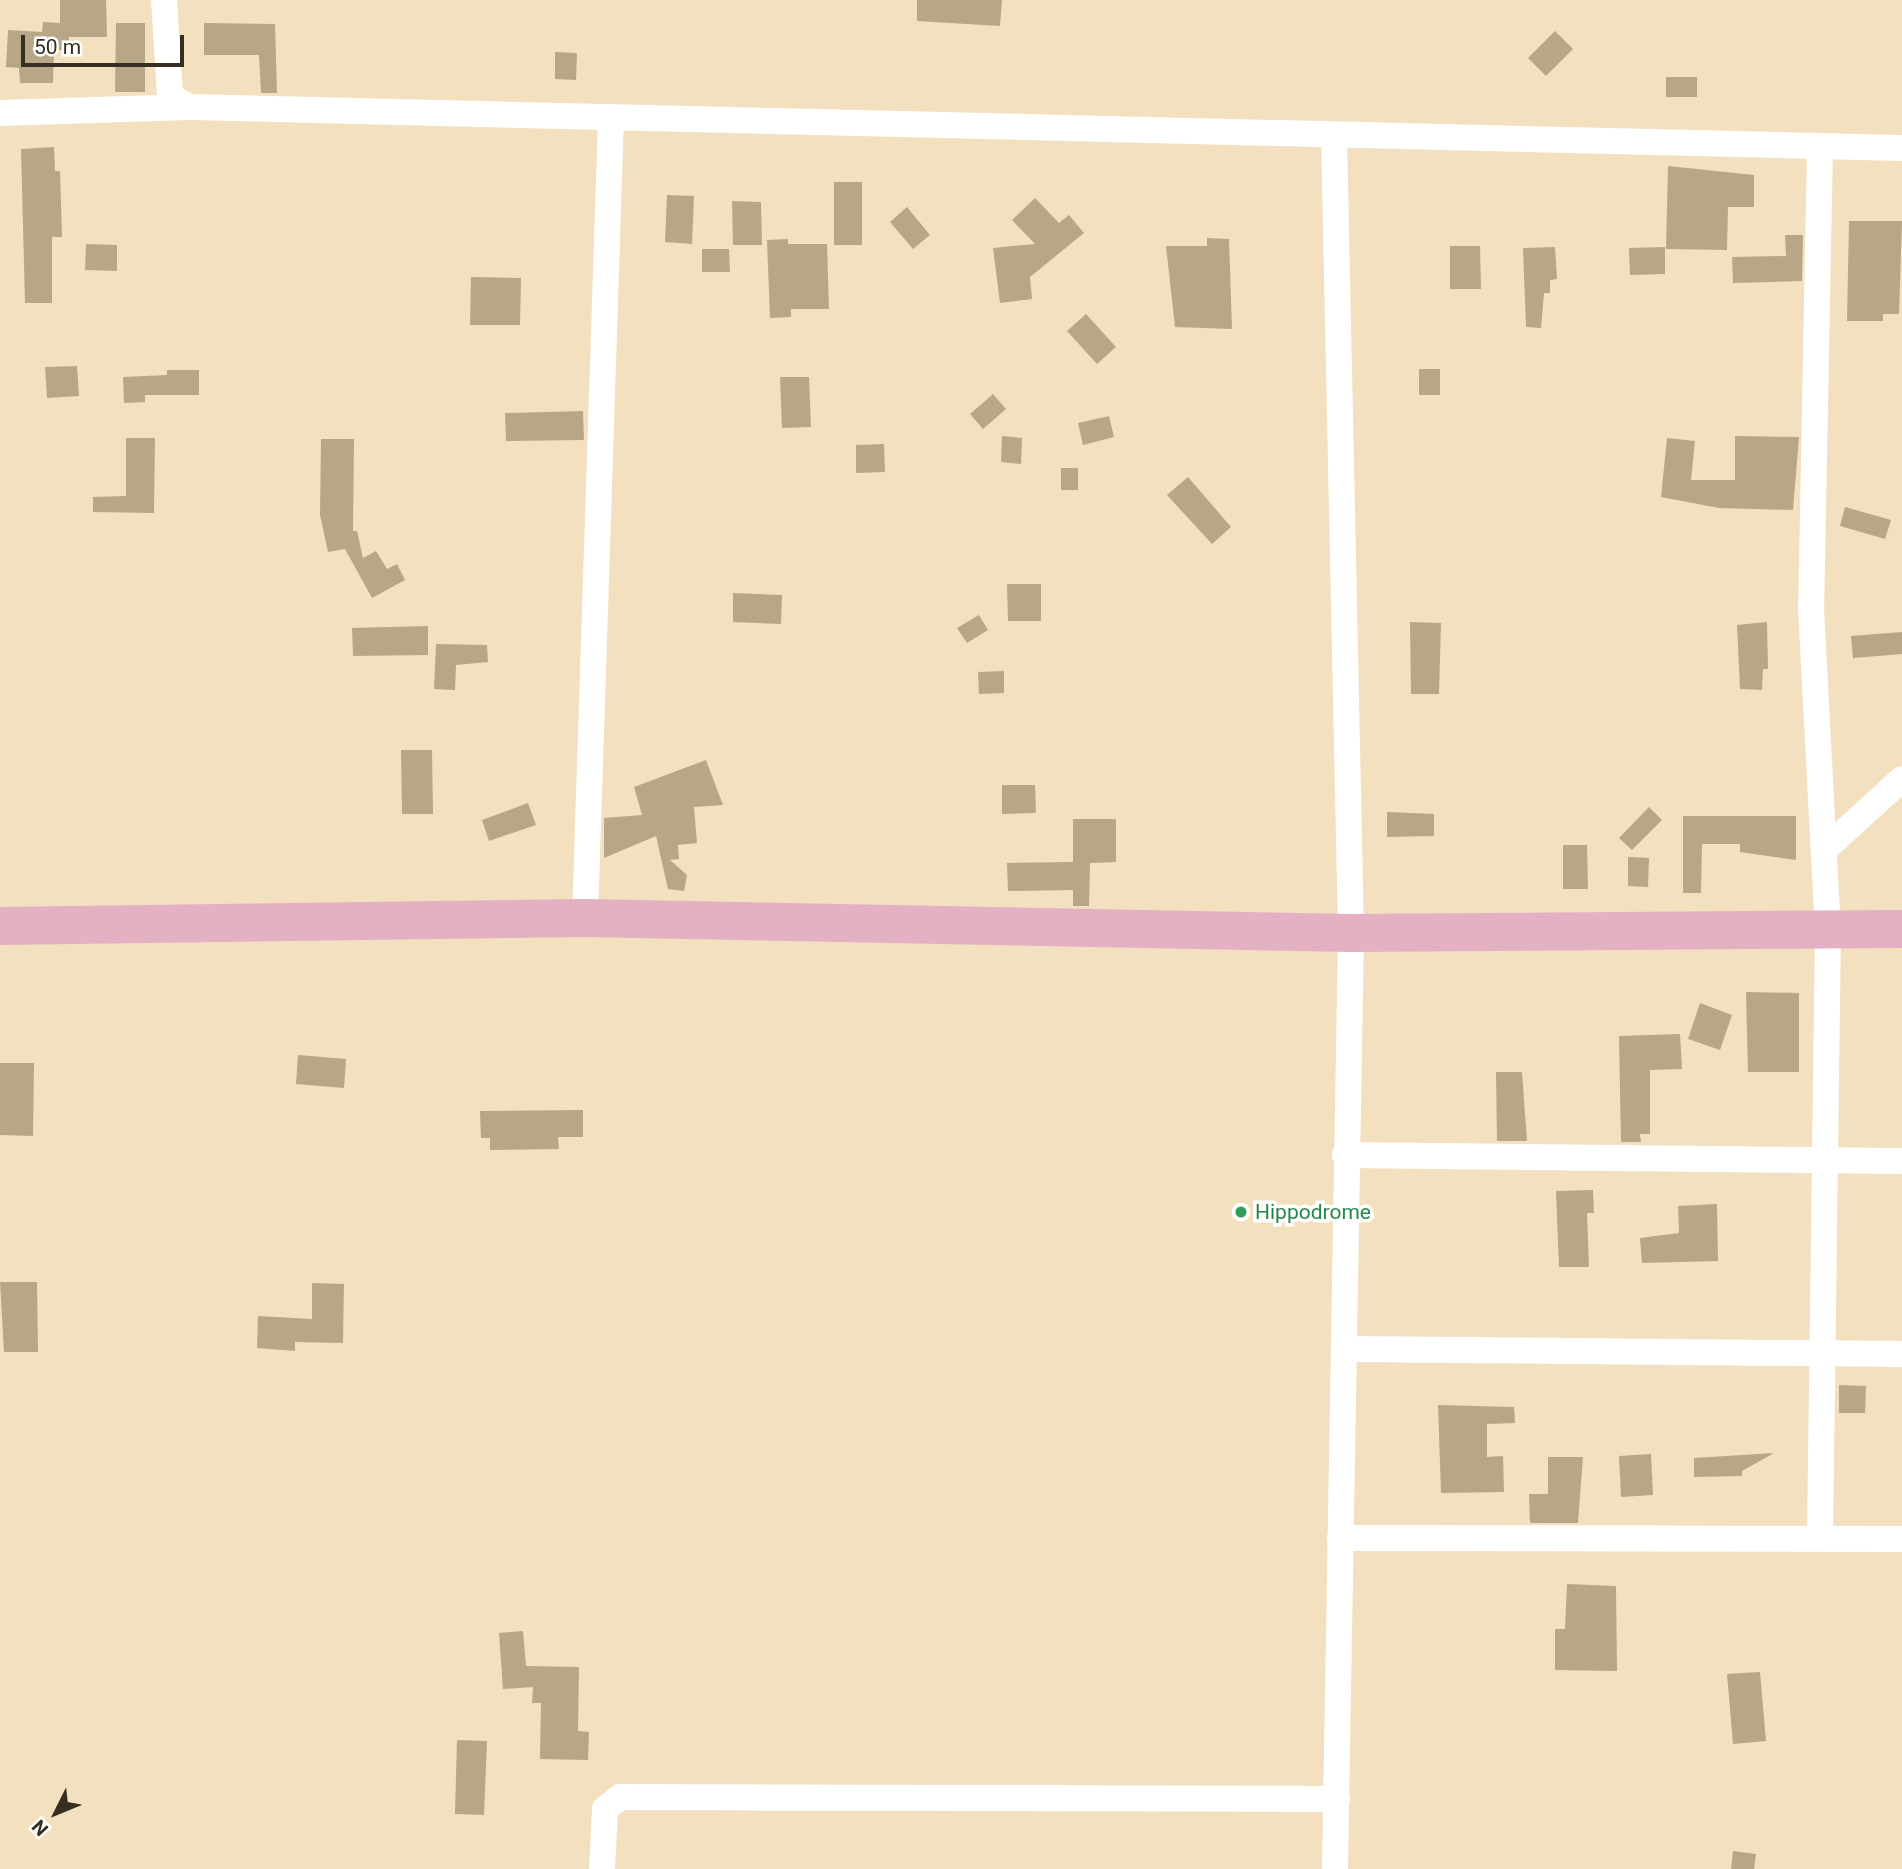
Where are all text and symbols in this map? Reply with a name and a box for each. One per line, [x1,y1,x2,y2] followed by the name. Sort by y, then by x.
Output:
[24,21,187,65] scale bar
[34,35,81,59] text: 50 m
[1255,1199,1371,1225] place label: Hippodrome
[1233,1204,1249,1220] marker: Hippodrome
[21,1778,91,1848] north arrow
[27,1815,53,1840] text: N

